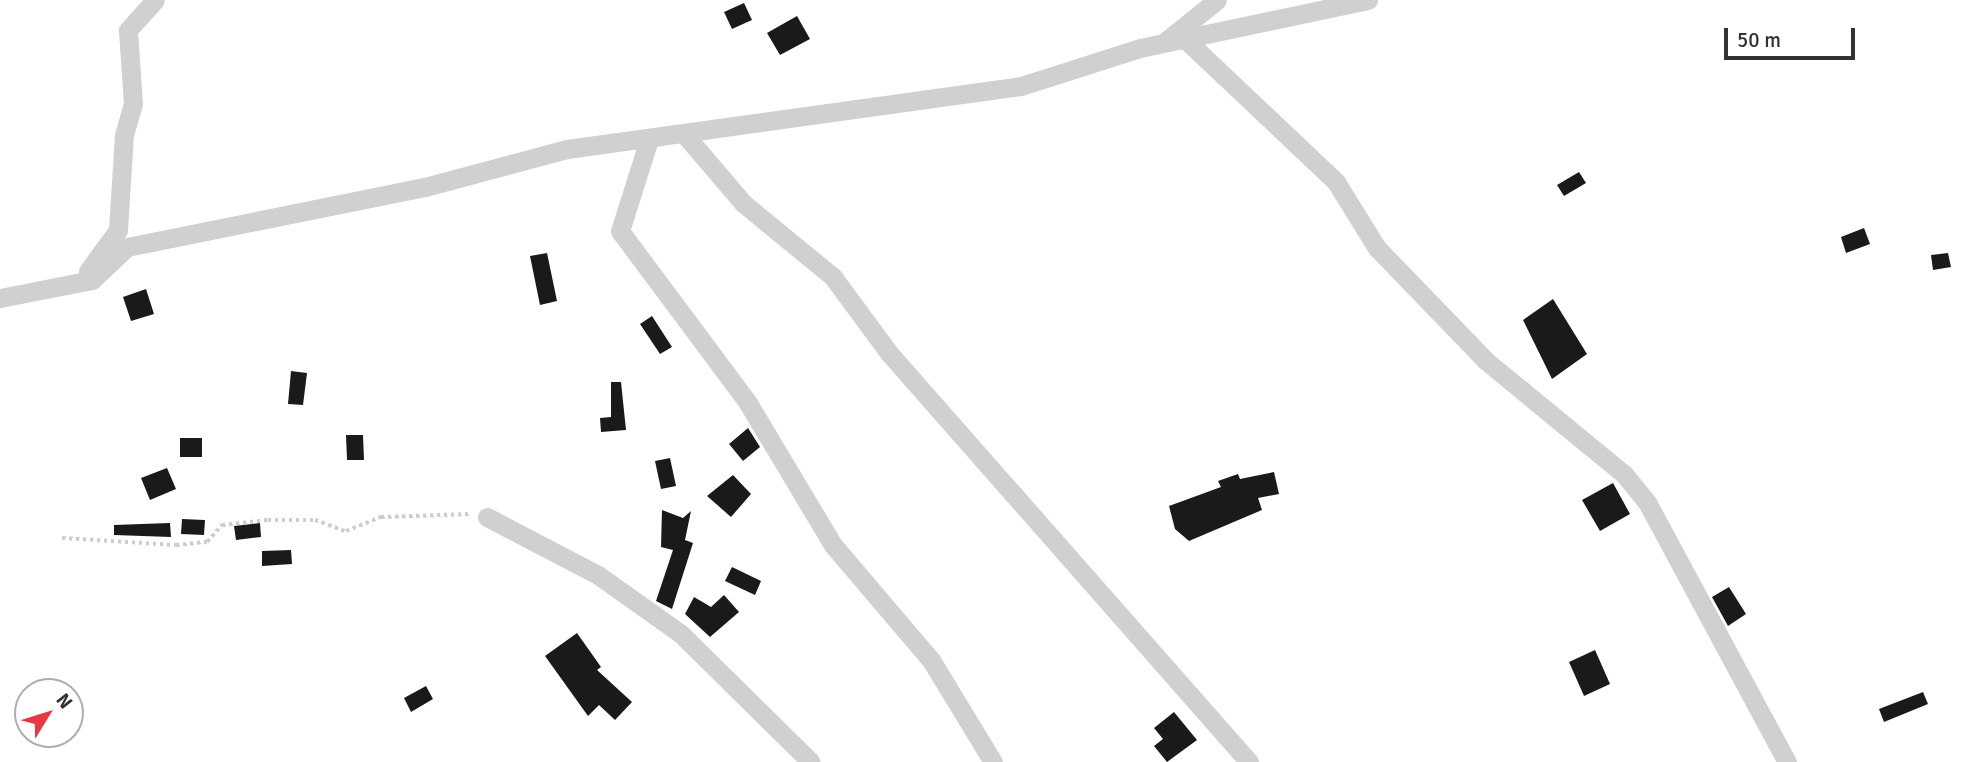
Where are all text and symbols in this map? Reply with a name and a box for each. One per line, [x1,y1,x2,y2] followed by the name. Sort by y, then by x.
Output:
[1727,14,1858,58] scale bar
[1737,27,1781,53] text: 50 m
[14,678,84,748] north arrow
[50,689,77,714] text: N

